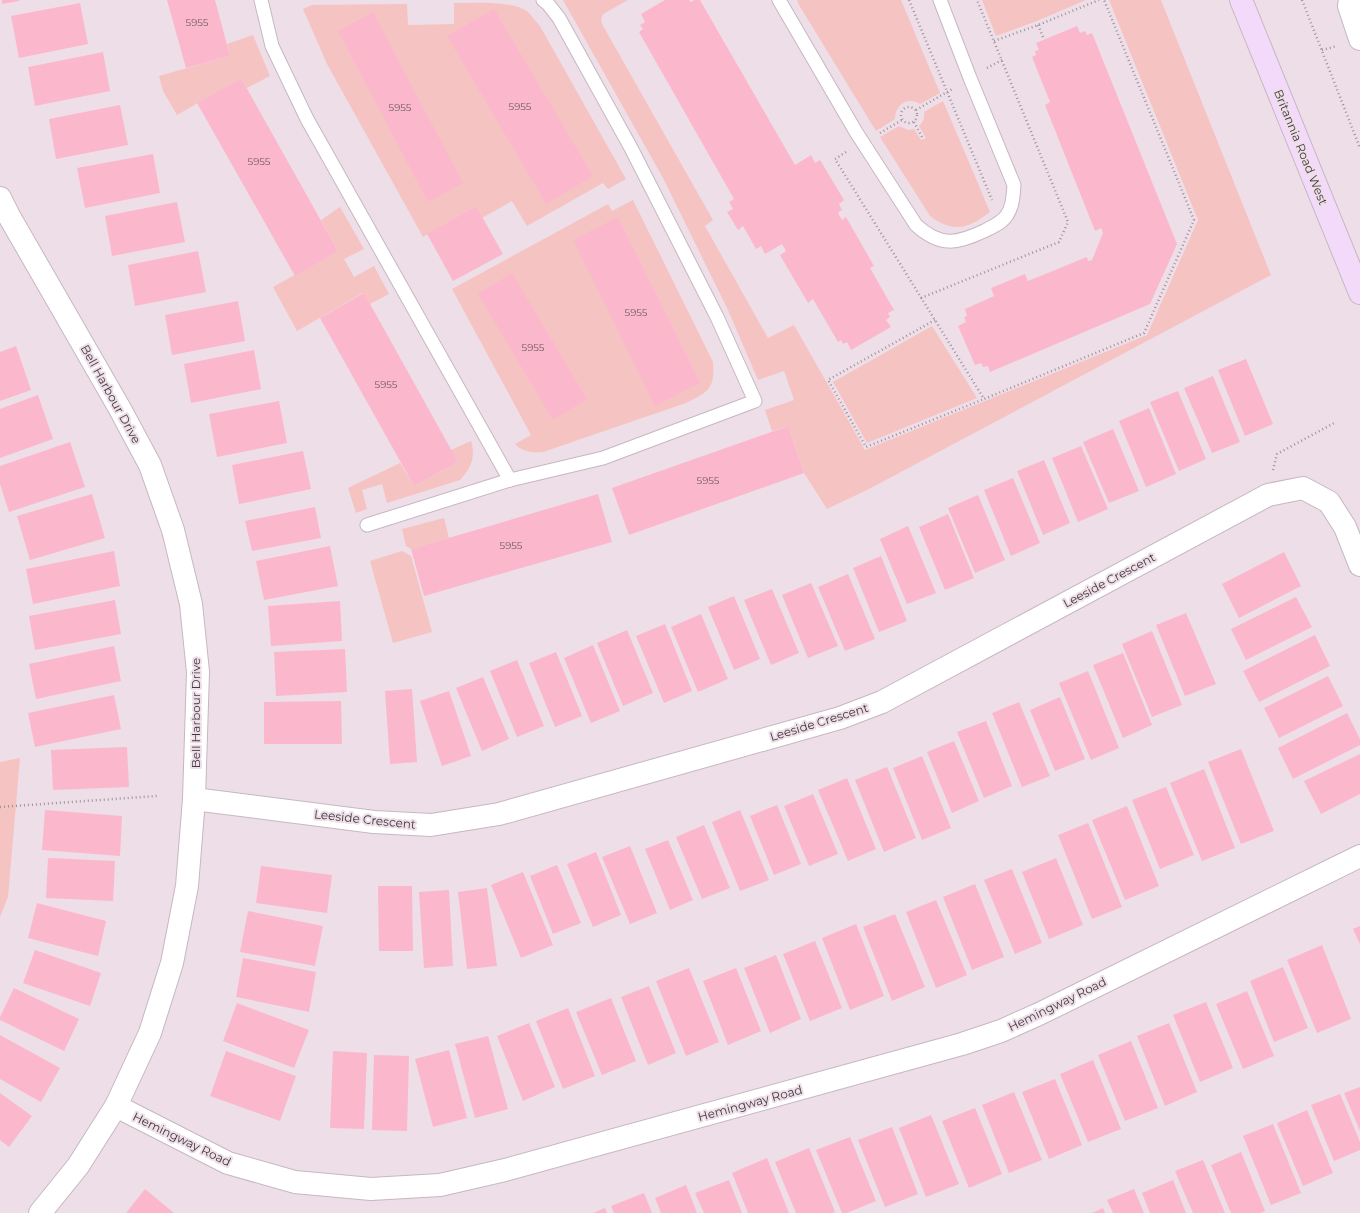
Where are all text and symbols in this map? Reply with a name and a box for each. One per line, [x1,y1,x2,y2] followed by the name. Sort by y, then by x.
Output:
[185,16,209,29] house number: 5955
[1271,87,1331,207] street label: Britannia Road West
[508,100,532,113] house number: 5955
[388,101,412,114] house number: 5955
[247,155,271,168] house number: 5955
[624,306,648,319] house number: 5955
[521,341,545,354] house number: 5955
[78,342,144,446] street label: Bell Harbour Drive
[374,378,398,391] house number: 5955
[696,474,720,487] house number: 5955
[499,539,523,552] house number: 5955
[1060,549,1158,611] street label: Leeside Crescent
[188,658,203,768] street label: Bell Harbour Drive
[768,700,870,744] street label: Leeside Crescent
[313,806,417,832] street label: Leeside Crescent
[1005,974,1109,1034] street label: Hemingway Road
[696,1082,804,1124] street label: Hemingway Road
[130,1109,234,1169] street label: Hemingway Road

